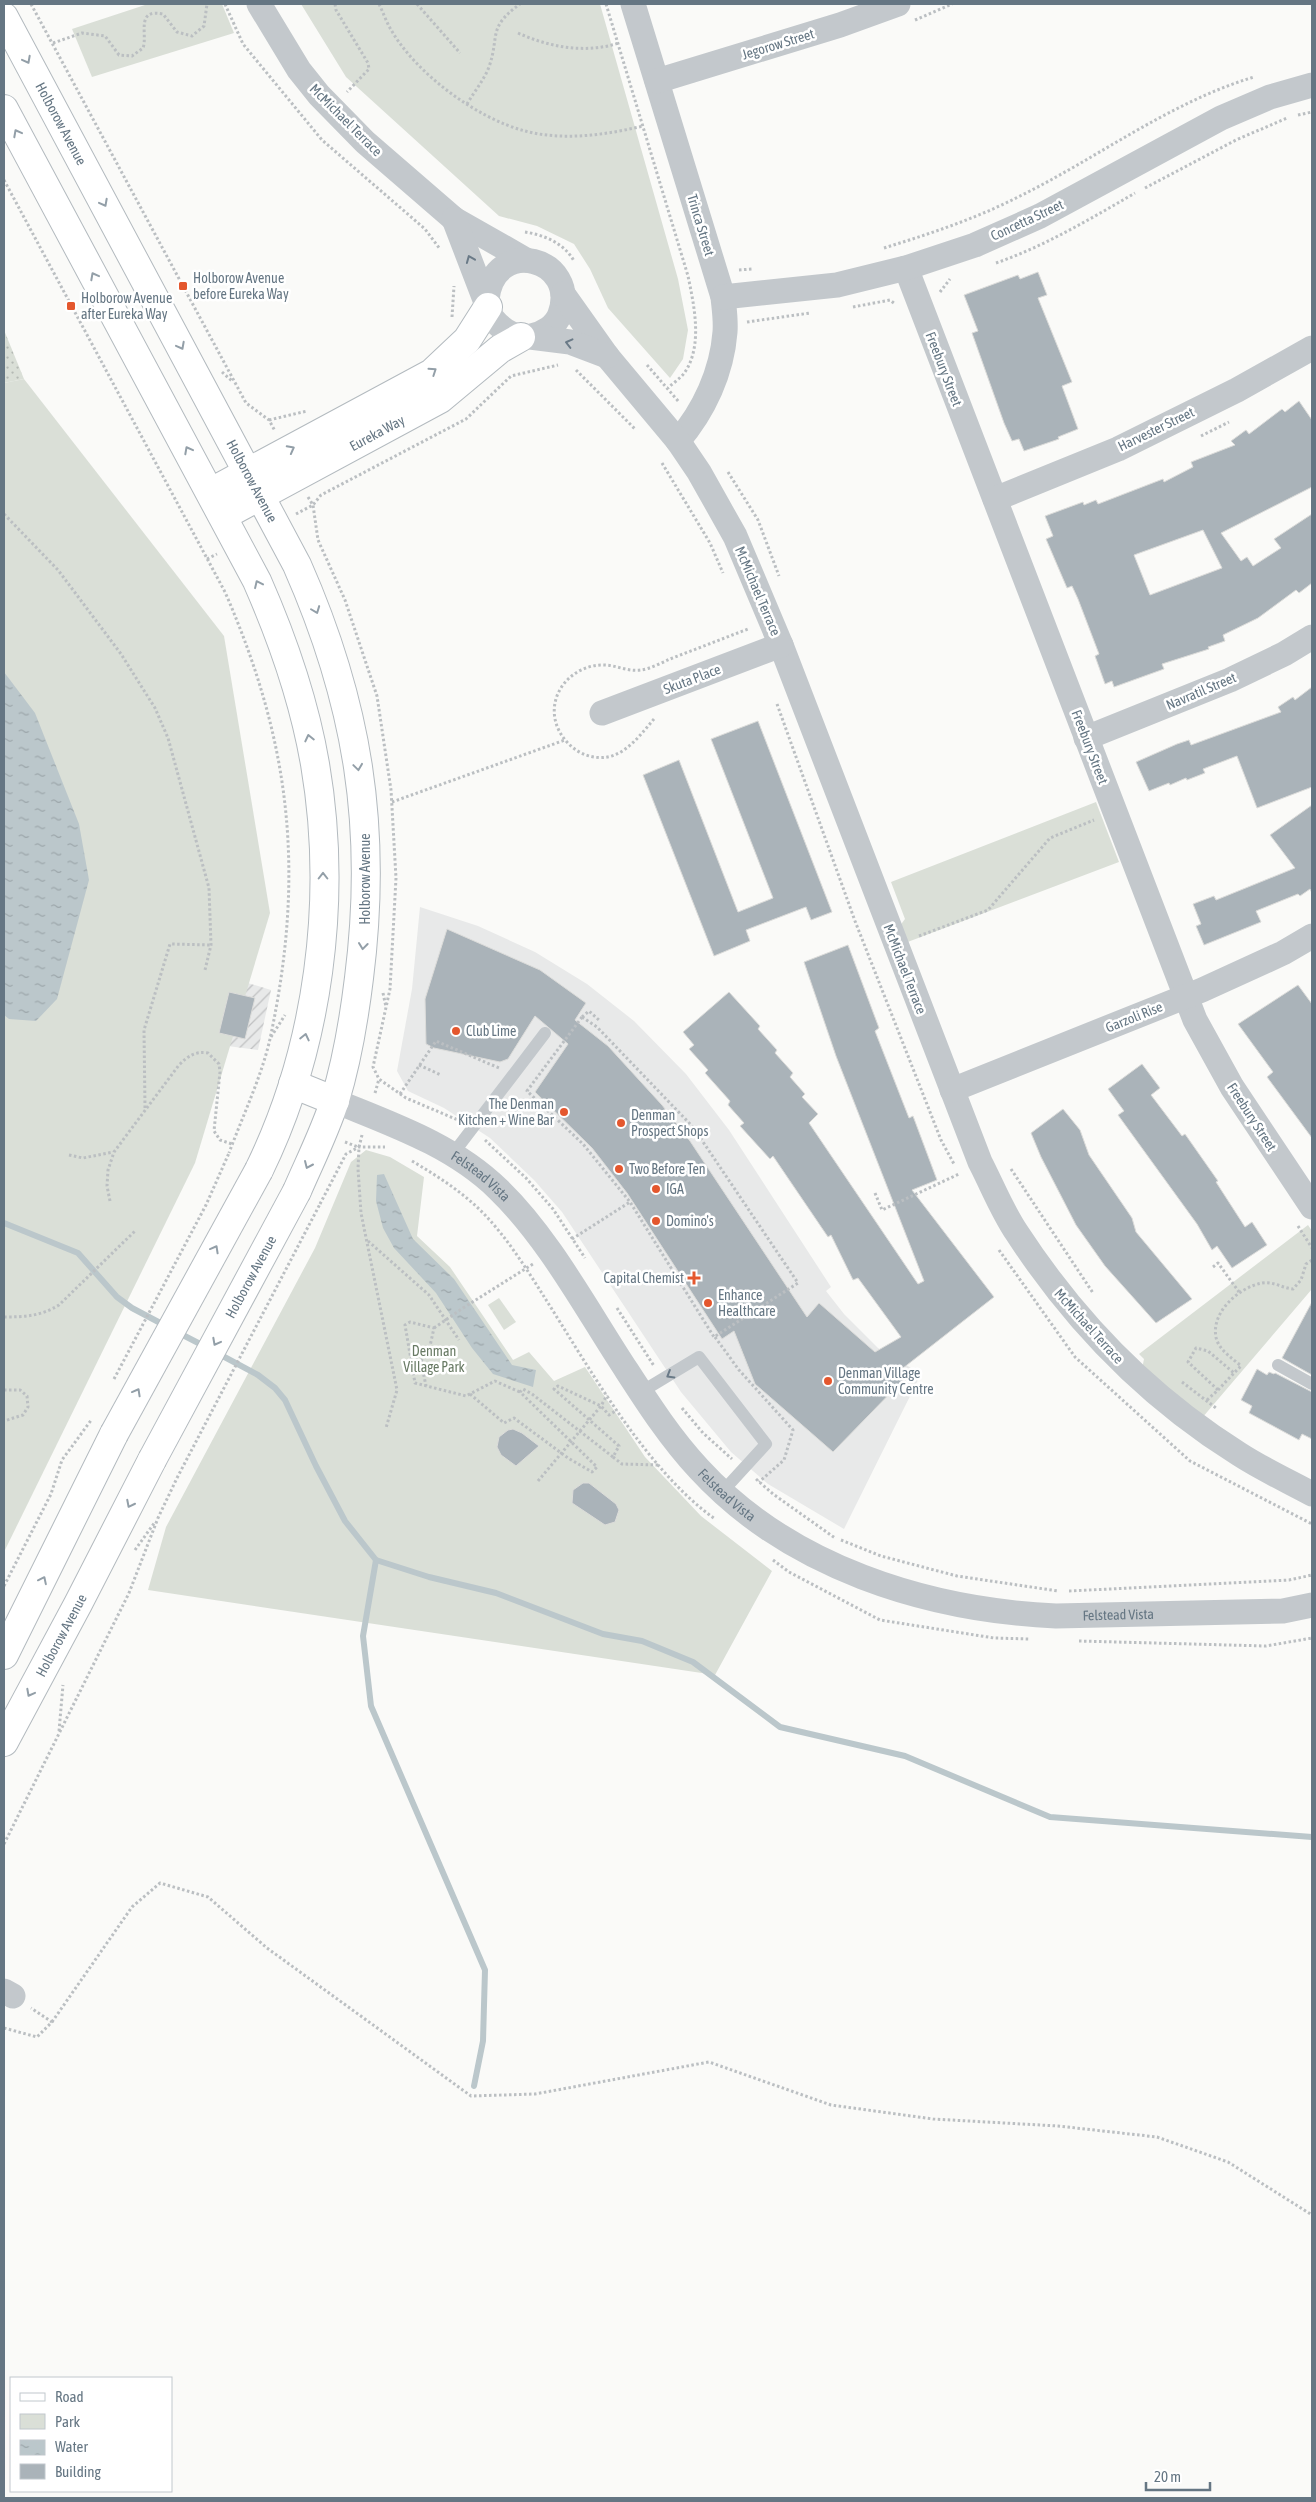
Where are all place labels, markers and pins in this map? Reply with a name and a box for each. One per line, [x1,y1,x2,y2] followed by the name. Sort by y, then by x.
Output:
[193,270,289,302] place label: Holborow Avenue before Eureka Way
[177,280,189,292] marker: Holborow Avenue before Eureka Way
[81,290,172,322] place label: Holborow Avenue after Eureka Way
[65,300,77,312] marker: Holborow Avenue after Eureka Way
[466,1023,516,1039] place label: Club Lime
[450,1025,462,1037] marker: Club Lime
[458,1096,555,1128] place label: The Denman Kitchen + Wine Bar
[558,1106,570,1118] marker: The Denman Kitchen + Wine Bar
[631,1107,708,1139] place label: Denman Prospect Shops
[615,1117,627,1129] marker: Denman Prospect Shops
[629,1161,706,1177] place label: Two Before Ten
[613,1163,625,1175] marker: Two Before Ten
[666,1181,684,1197] place label: IGA
[650,1183,662,1195] marker: IGA
[666,1213,714,1229] place label: Domino's
[650,1215,662,1227] marker: Domino's
[603,1270,684,1286] place label: Capital Chemist
[688,1272,700,1284] marker: Capital Chemist
[718,1287,776,1319] place label: Enhance Healthcare
[702,1297,714,1309] marker: Enhance Healthcare
[838,1365,934,1397] place label: Denman Village Community Centre
[822,1375,834,1387] marker: Denman Village Community Centre

